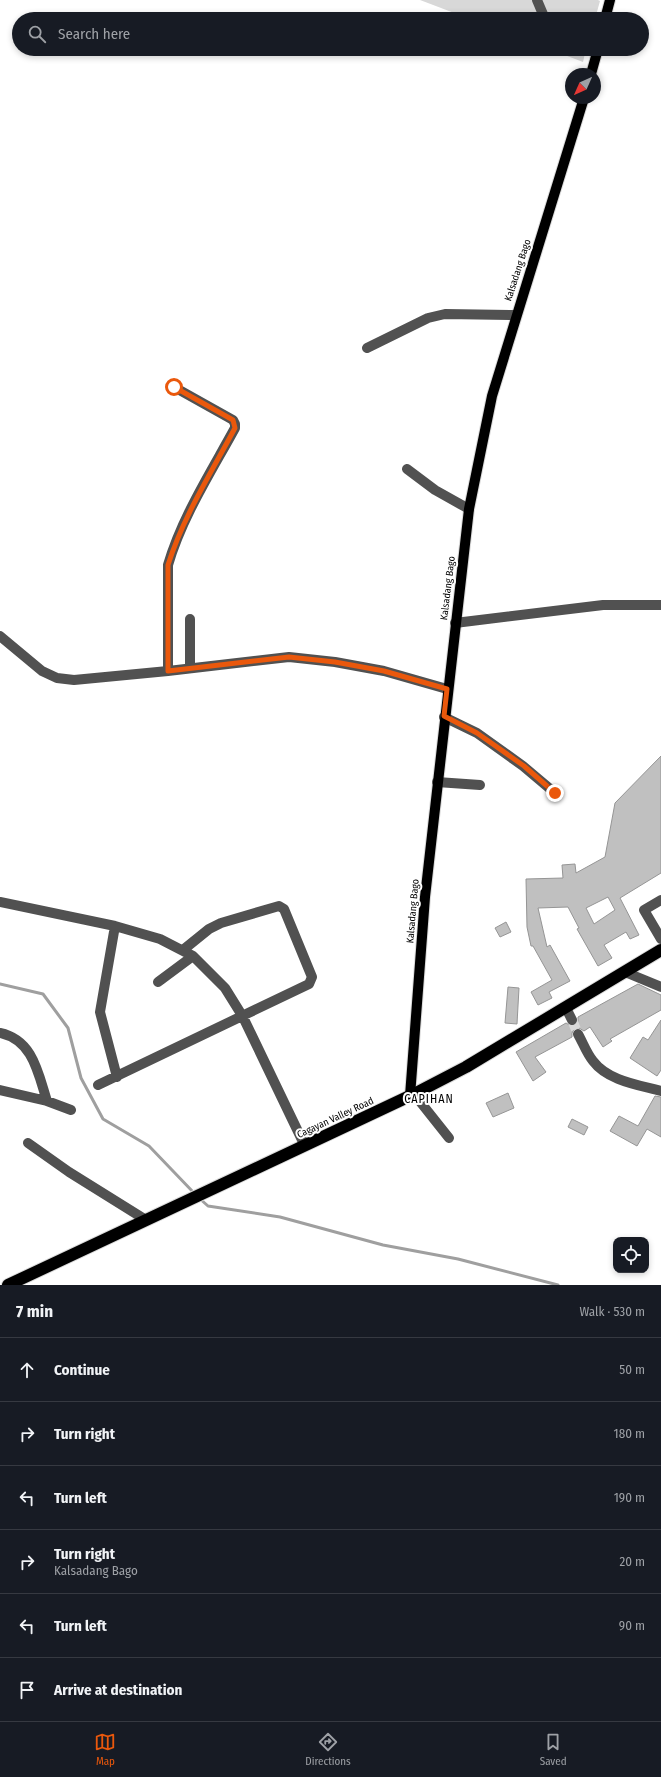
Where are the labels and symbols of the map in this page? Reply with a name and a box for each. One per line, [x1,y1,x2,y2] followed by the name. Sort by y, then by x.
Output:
[565,68,601,104] north arrow
[502,238,534,303] street label: Kalsadang Bago
[165,378,183,396] route start
[438,555,458,621] street label: Kalsadang Bago
[546,784,564,802] route end
[404,878,422,944] street label: Kalsadang Bago
[404,1092,454,1106] district label: CAPIHAN
[295,1095,376,1141] street label: Cagayan Valley Road

